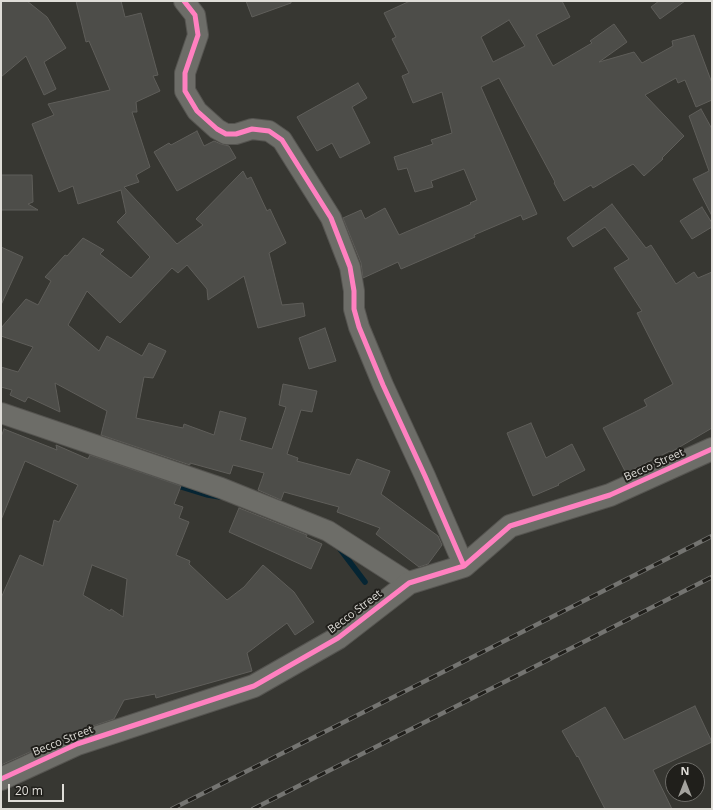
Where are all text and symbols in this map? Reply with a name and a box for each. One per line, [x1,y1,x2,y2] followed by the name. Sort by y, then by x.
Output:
[622,446,686,484] street label: Becco Street
[325,587,385,637] street label: Becco Street
[31,723,95,759] street label: Becco Street
[665,762,705,802] north arrow
[681,763,689,778] text: N
[10,776,66,802] scale bar
[15,782,43,799] text: 20 m

